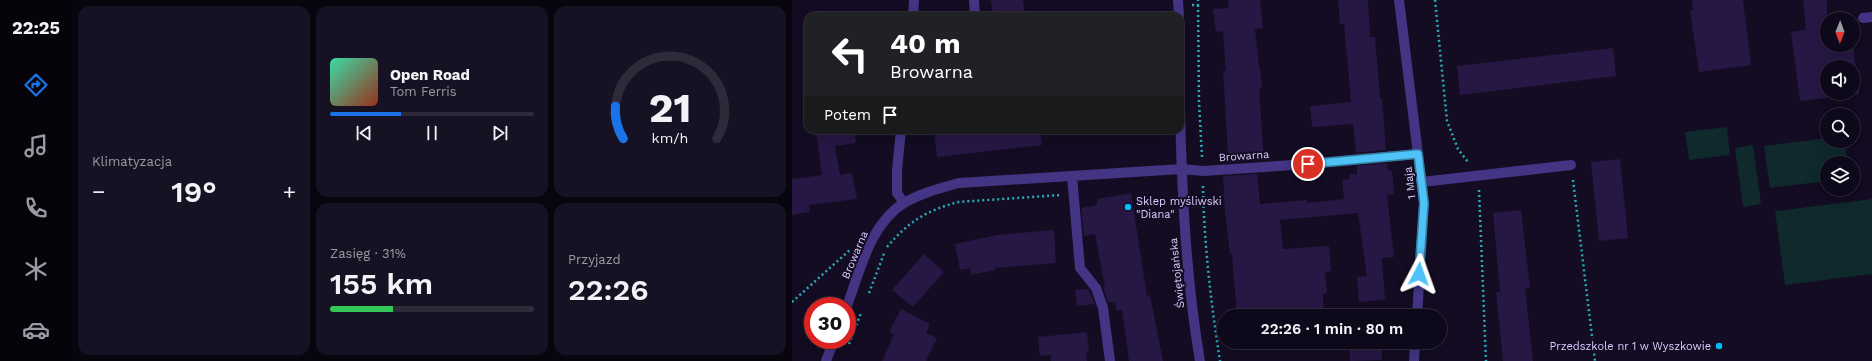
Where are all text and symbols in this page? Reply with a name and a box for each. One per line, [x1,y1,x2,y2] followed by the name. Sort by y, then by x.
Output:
[1820,12,1860,52] north arrow
[1820,12,1860,196] map controls
[12,17,60,38] text: 22:25
[890,27,960,60] text: 40 m
[824,28,876,80] icon: left
[1820,60,1860,100] button: sound
[890,61,973,82] text: Browarna
[390,66,470,84] text: Open Road
[22,71,50,99] icon: directions
[649,83,691,132] text: 21
[390,84,457,99] text: Tom Ferris
[879,104,901,126] icon: arrive
[824,106,871,124] text: Potem
[1820,108,1860,148] button: search
[353,122,375,144] icon: previous
[421,122,443,144] icon: pause
[489,122,511,144] icon: next
[652,130,688,146] text: km/h
[22,132,50,160] icon: music
[1291,147,1325,181] pin
[1218,148,1270,164] street label: Browarna
[1297,153,1319,175] icon: arrive
[92,154,172,169] text: Klimatyzacja
[1820,156,1860,196] button: layers
[1402,166,1418,200] street label: 1 Maja
[171,174,217,209] text: 19°
[92,179,105,204] text: −
[283,179,296,204] text: +
[22,194,50,222] icon: phone
[1136,195,1222,221] place label: Sklep myśliwski "Diana"
[1123,202,1133,212] marker: Sklep myśliwski "Diana"
[839,229,871,281] street label: Browarna
[1166,237,1187,309] street label: Świętojańska
[330,246,406,261] text: Zasięg · 31%
[568,252,621,267] text: Przyjazd
[1398,253,1440,295] position arrow
[22,255,50,283] icon: climate
[330,266,433,301] text: 155 km
[568,272,649,307] text: 22:26
[804,297,856,349] speed limit sign: 30
[22,316,50,344] icon: car
[1261,320,1403,338] text: 22:26 · 1 min · 80 m
[1549,340,1711,353] place label: Przedszkole nr 1 w Wyszkowie
[1714,341,1724,351] marker: Przedszkole nr 1 w Wyszkowie

